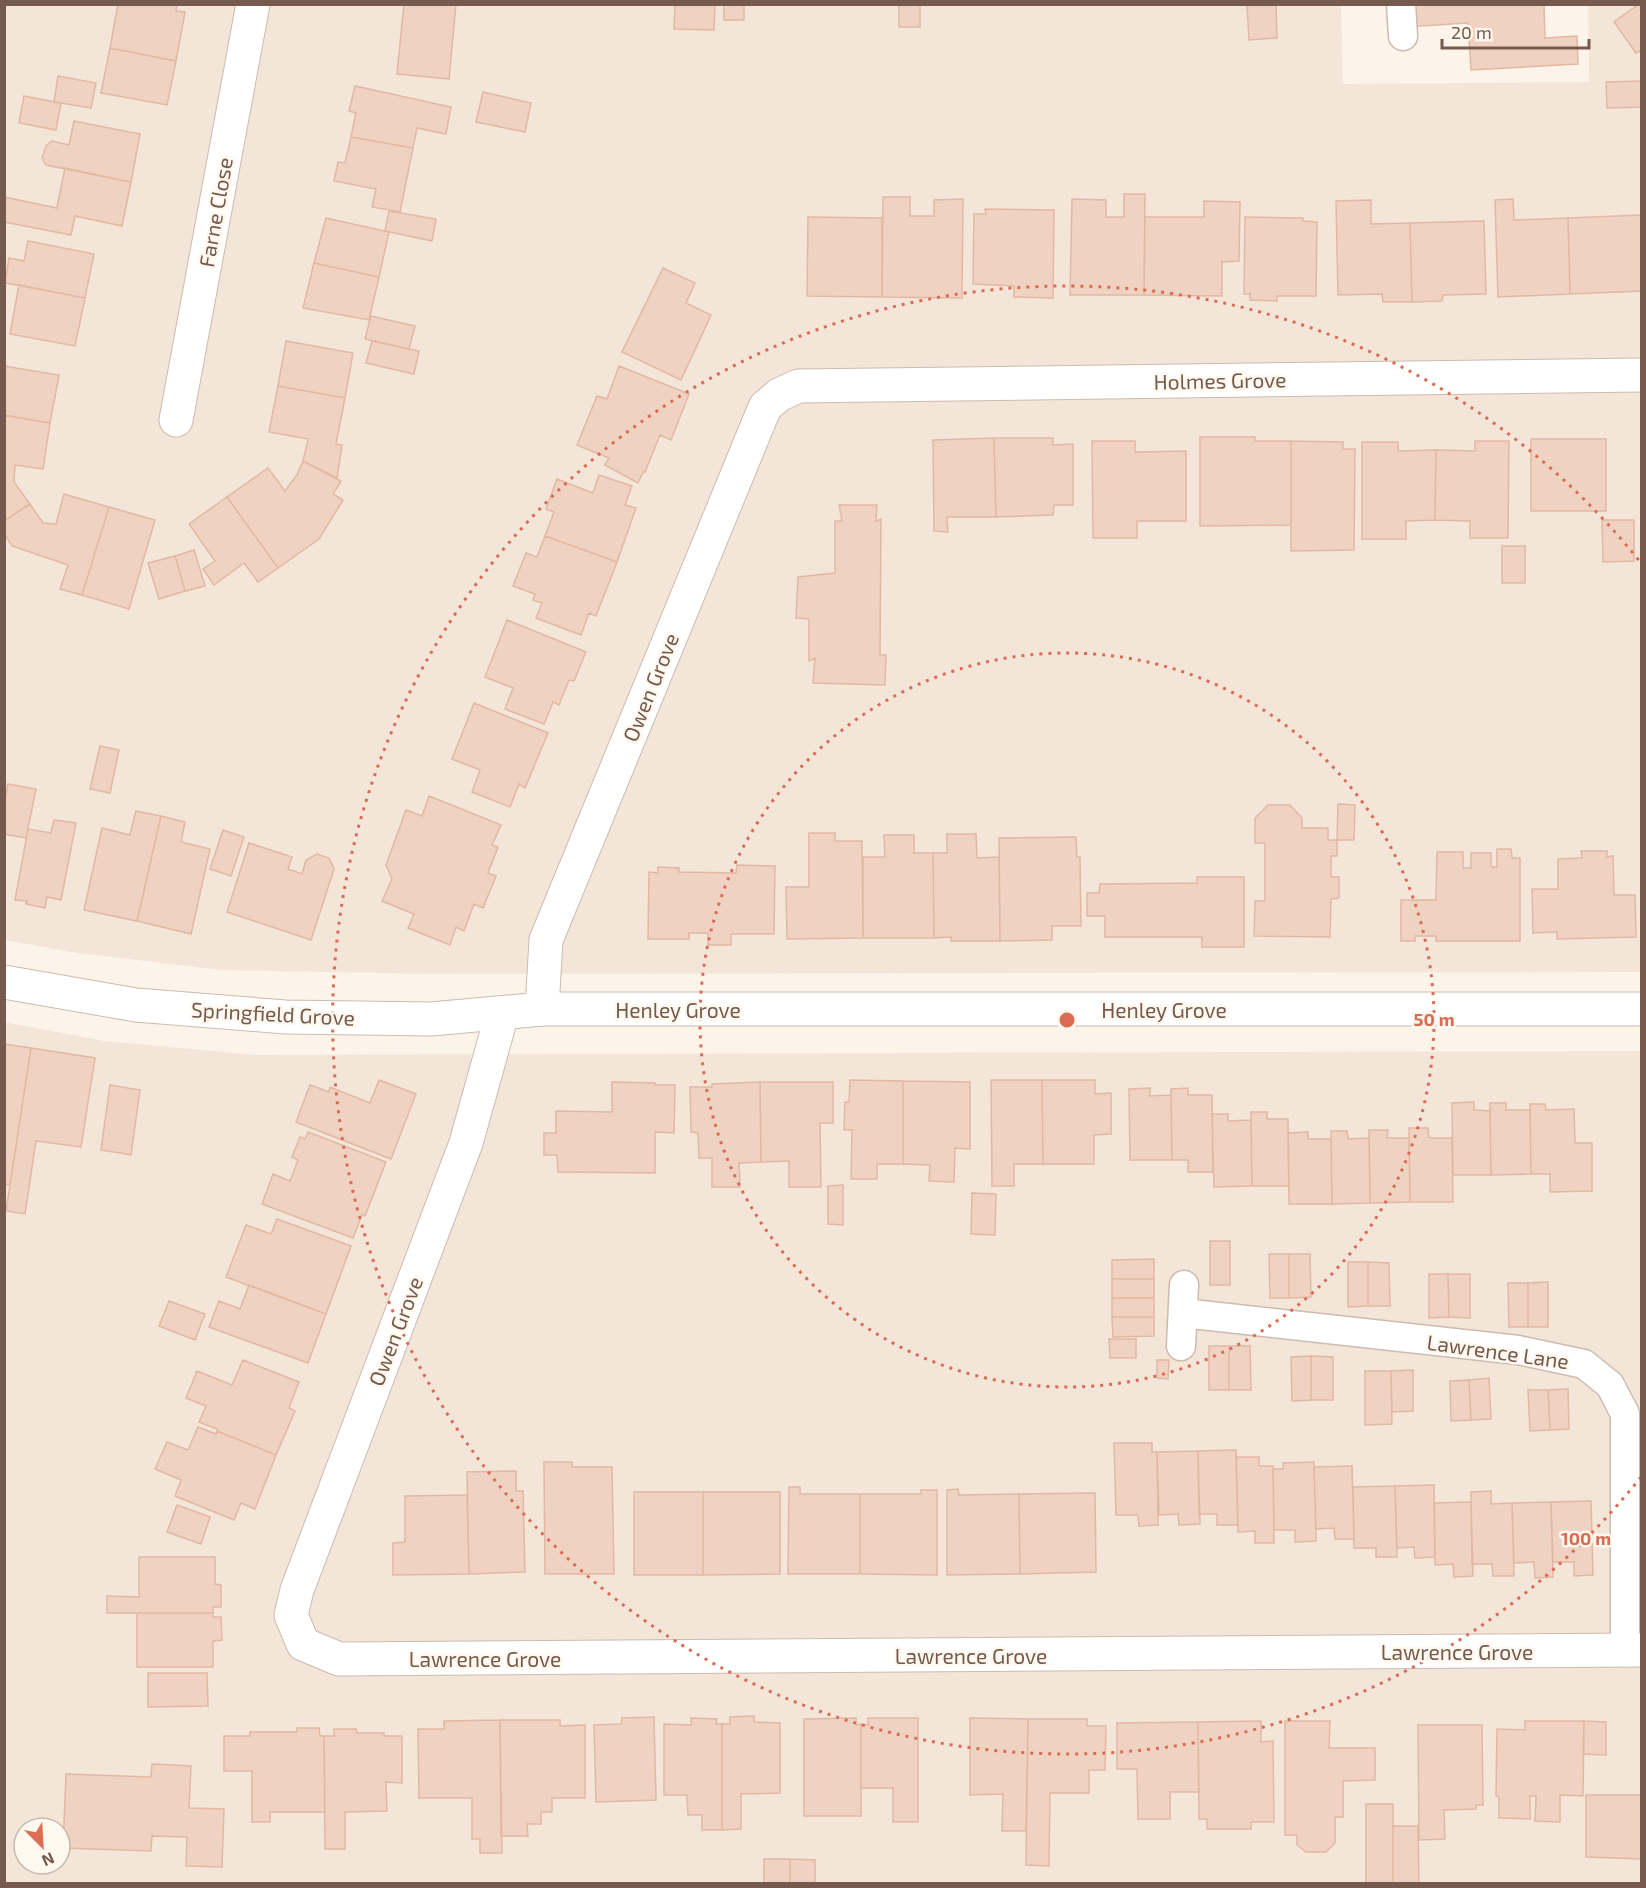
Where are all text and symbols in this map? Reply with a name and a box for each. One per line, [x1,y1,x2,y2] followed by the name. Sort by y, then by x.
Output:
[1442,12,1589,50] scale bar
[1451,21,1492,43] text: 20 m
[193,155,237,269] street label: Farne Close
[1153,366,1287,394] street label: Holmes Grove
[617,629,683,745] street label: Owen Grove
[191,996,355,1030] street label: Springfield Grove
[615,997,741,1022] street label: Henley Grove
[1101,997,1227,1022] street label: Henley Grove
[1413,1008,1455,1030] text: 50 m
[1057,1010,1077,1030] centre of rings
[363,1273,427,1389] street label: Owen Grove
[1425,1329,1571,1373] street label: Lawrence Lane
[1561,1527,1611,1549] text: 100 m
[1381,1639,1533,1664] street label: Lawrence Grove
[895,1643,1047,1668] street label: Lawrence Grove
[409,1646,561,1671] street label: Lawrence Grove
[12,1816,72,1876] north arrow
[39,1849,57,1871] text: N

